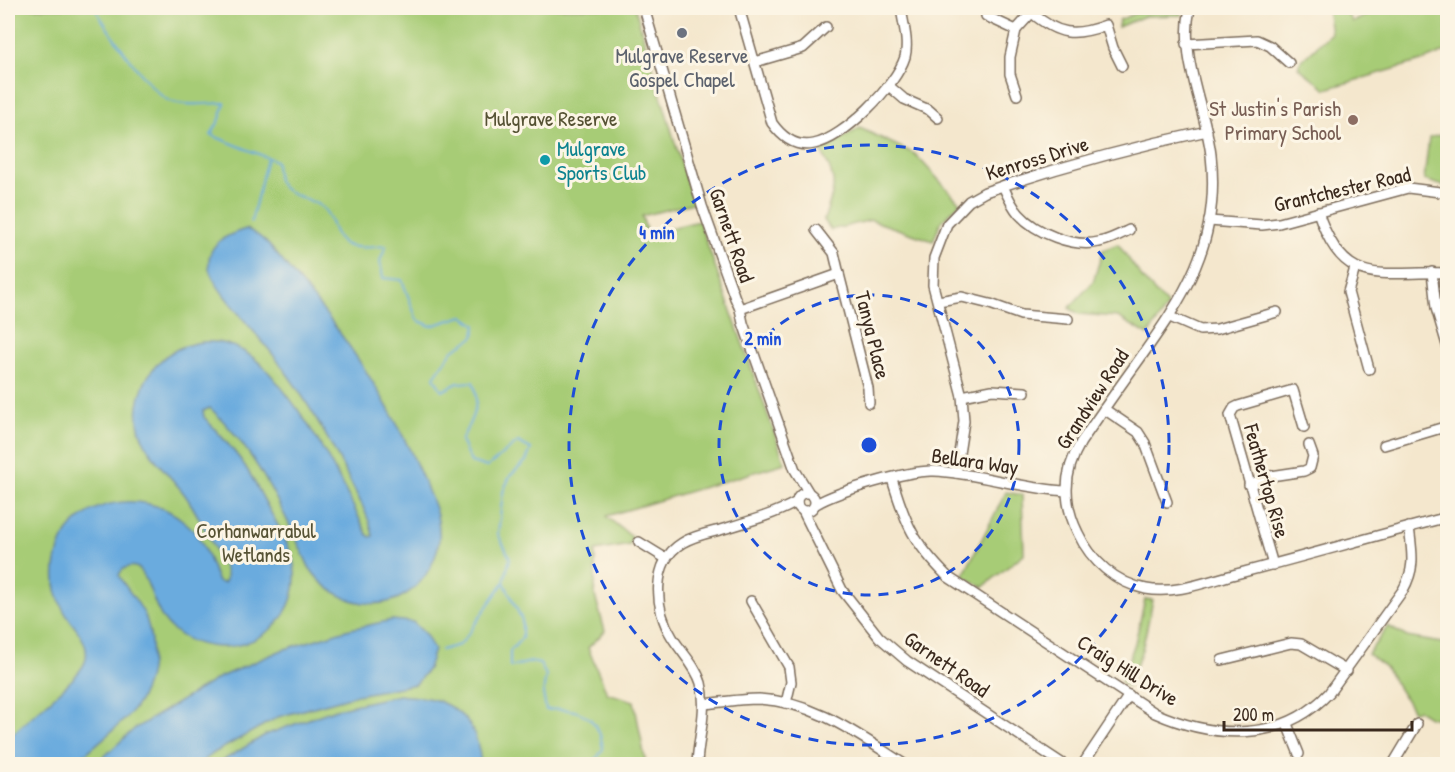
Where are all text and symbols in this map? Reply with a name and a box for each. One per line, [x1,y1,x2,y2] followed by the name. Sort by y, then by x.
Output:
[675,26,689,40] marker: Mulgrave Reserve Gospel Chapel
[616,41,748,94] place label: Mulgrave Reserve Gospel Chapel
[1209,94,1341,147] place label: St Justin's Parish Primary School
[485,104,617,133] park label: Mulgrave Reserve
[1346,113,1360,127] marker: St Justin's Parish Primary School
[982,129,1092,187] street label: Kenross Drive
[557,134,646,187] place label: Mulgrave Sports Club
[538,153,552,167] marker: Mulgrave Sports Club
[1271,159,1413,219] street label: Grantchester Road
[702,184,762,286] street label: Garnett Road
[639,220,675,245] text: 4 min
[848,288,898,382] street label: Tanya Place
[745,326,781,351] text: 2 min
[1049,343,1135,455] street label: Grandview Road
[1237,420,1297,541] street label: Feathertop Rise
[859,435,879,455] centre of rings
[930,441,1020,481] street label: Bellara Way
[196,516,316,569] park label: Corhanwarrabul Wetlands
[899,624,995,704] street label: Garnett Road
[1072,627,1184,713] street label: Craig Hill Drive
[1224,694,1412,732] scale bar
[1233,702,1274,727] text: 200 m

